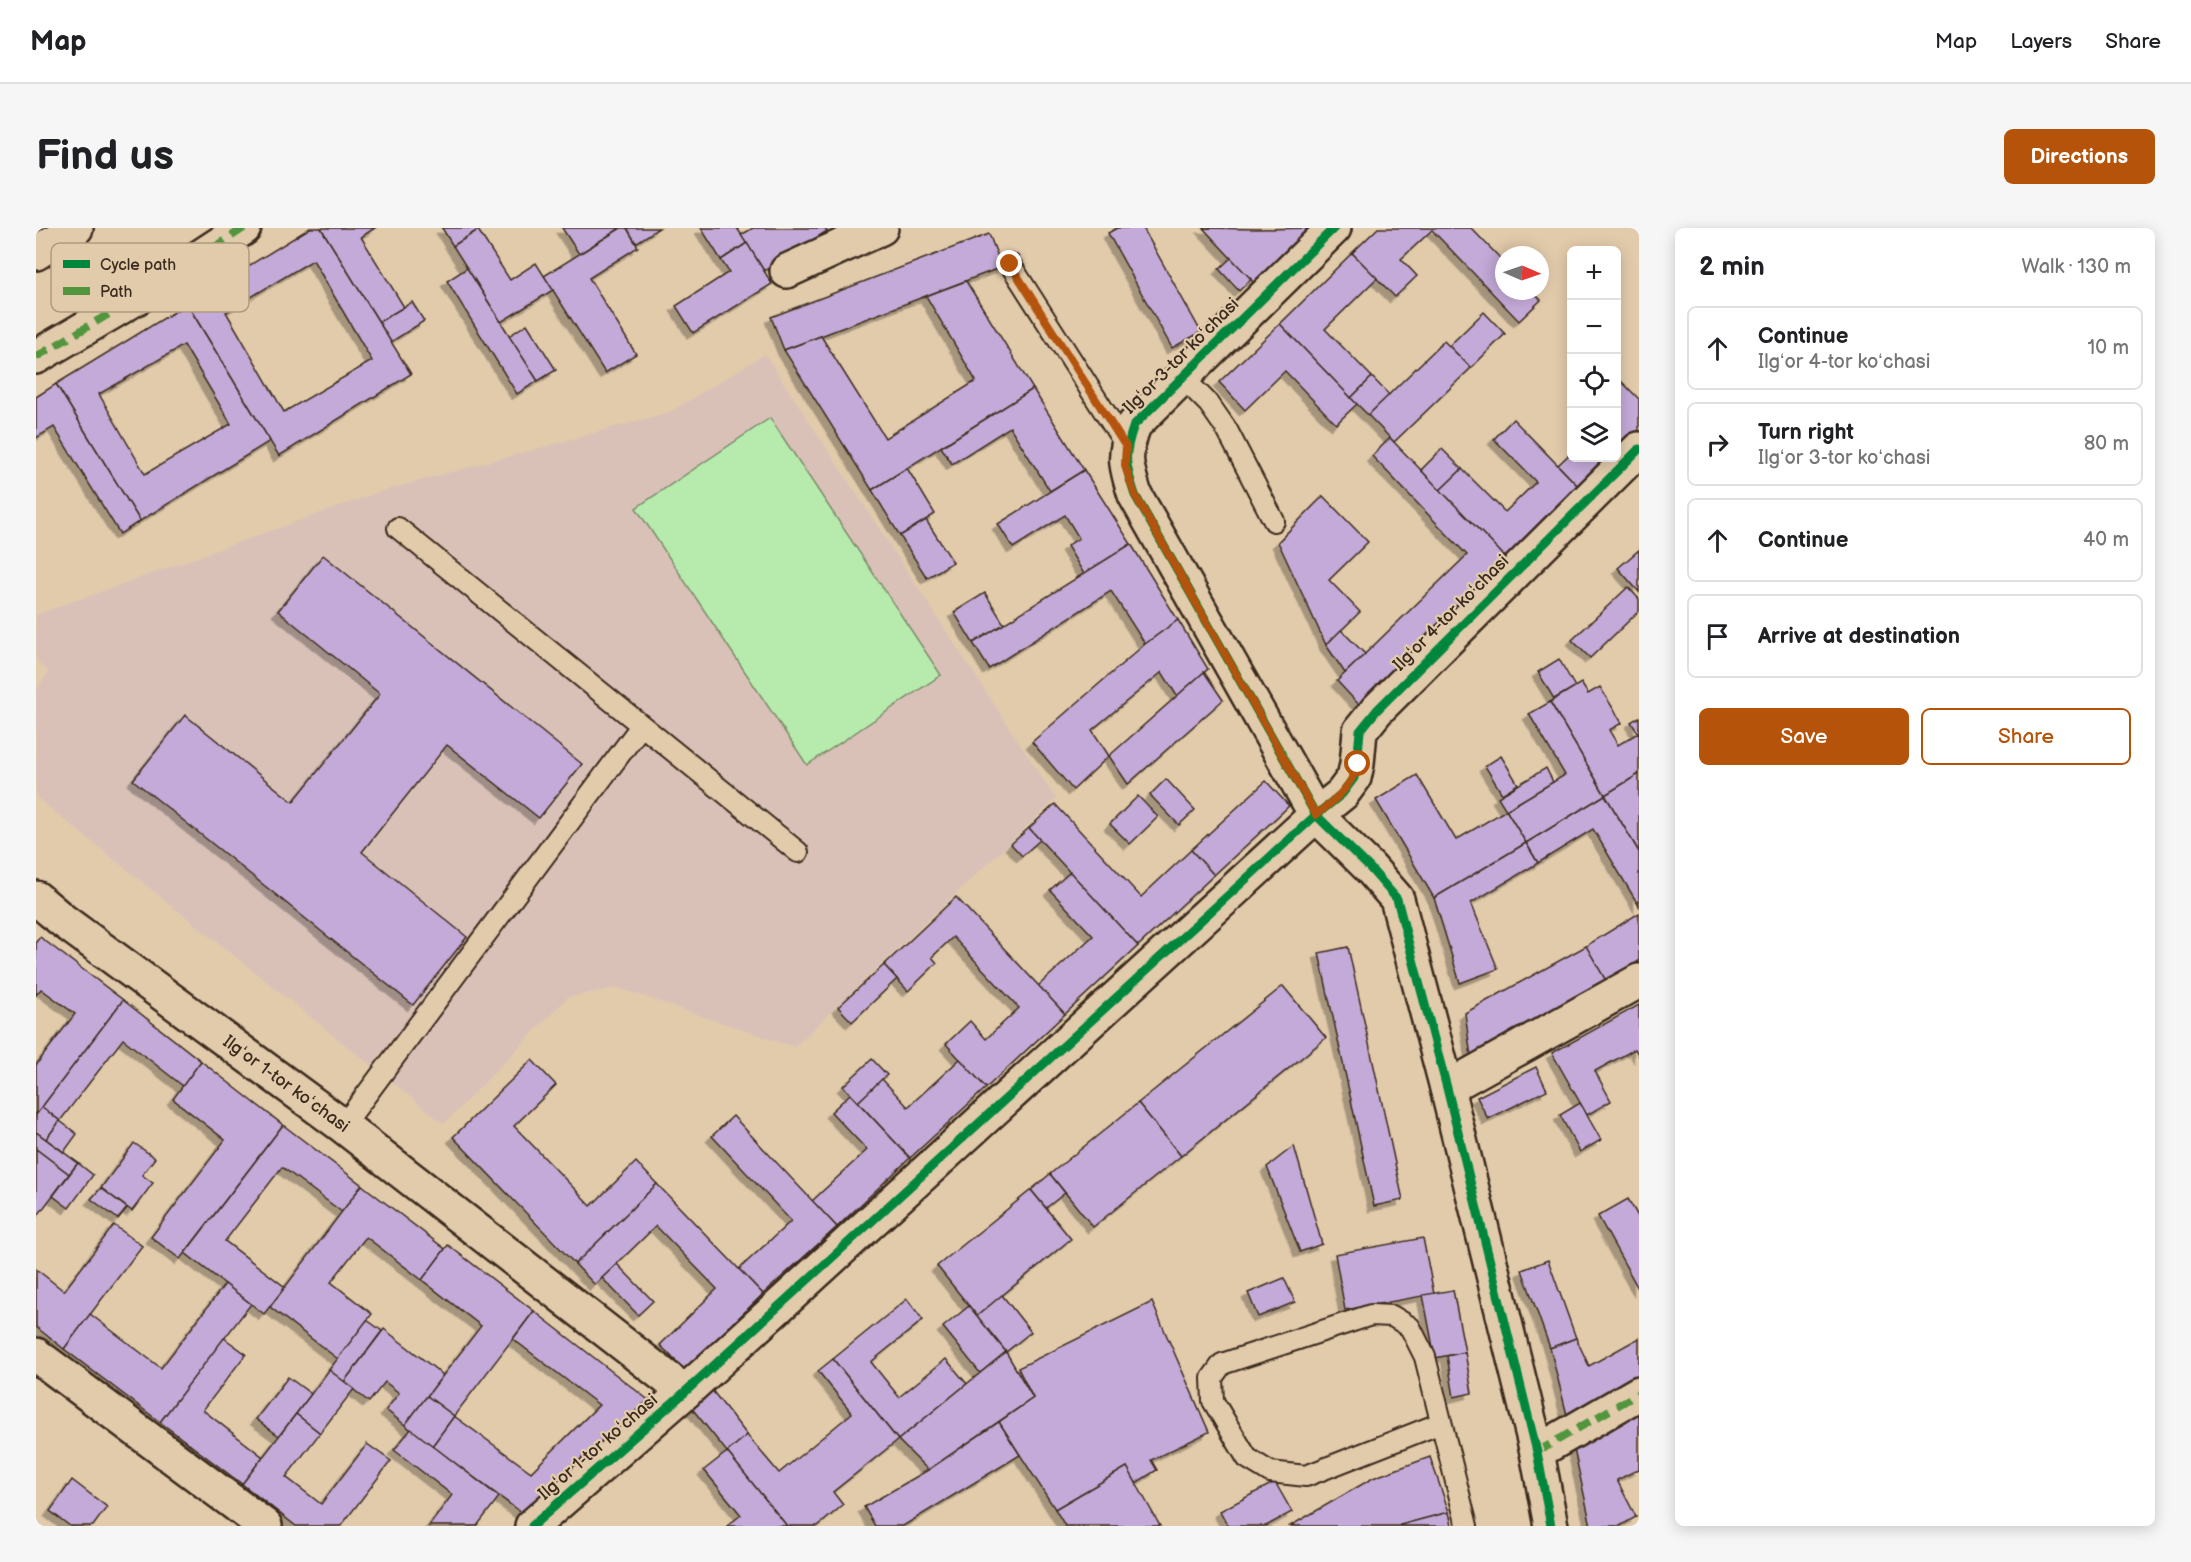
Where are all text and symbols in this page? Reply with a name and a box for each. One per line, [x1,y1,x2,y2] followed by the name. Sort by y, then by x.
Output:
[30,25,86,58] text: Map
[1935,29,1977,54] text: Map
[2010,29,2072,54] text: Layers
[2105,29,2161,54] text: Share
[2004,129,2155,184] button: Directions
[36,131,174,182] text: Find us
[51,243,249,312] legend
[1495,246,1549,300] north arrow
[1567,246,1621,462] map controls
[1567,246,1621,300] button: +
[996,250,1022,276] route end
[1699,252,1765,283] text: 2 min
[2022,255,2131,279] text: Walk · 130 m
[100,256,176,275] text: Cycle path
[100,283,132,302] text: Path
[1119,294,1243,418] street label: Ilgʻor 3-tor koʻchasi
[1567,300,1621,354] button: −
[1758,323,1848,350] text: Continue
[1701,332,1734,365] icon: ahead
[2088,336,2129,360] text: 10 m
[1758,350,1930,374] text: Ilgʻor 4-tor koʻchasi
[1567,354,1621,408] button: locate
[1567,408,1621,462] button: layers
[1758,419,1854,446] text: Turn right
[1701,428,1734,461] icon: right
[2084,432,2129,456] text: 80 m
[1758,446,1931,470] text: Ilgʻor 3-tor koʻchasi
[1701,524,1734,557] icon: ahead
[1758,527,1848,554] text: Continue
[2083,528,2129,552] text: 40 m
[1389,551,1513,675] street label: Ilgʻor 4-tor koʻchasi
[1701,620,1734,653] icon: arrive
[1758,623,1960,650] text: Arrive at destination
[1699,708,1909,765] button: Save
[1921,708,2131,765] button: Share
[1344,750,1370,776] route start
[219,1031,353,1137] street label: Ilgʻor 1-tor koʻchasi
[534,1389,662,1505] street label: Ilgʻor 1-tor koʻchasi

